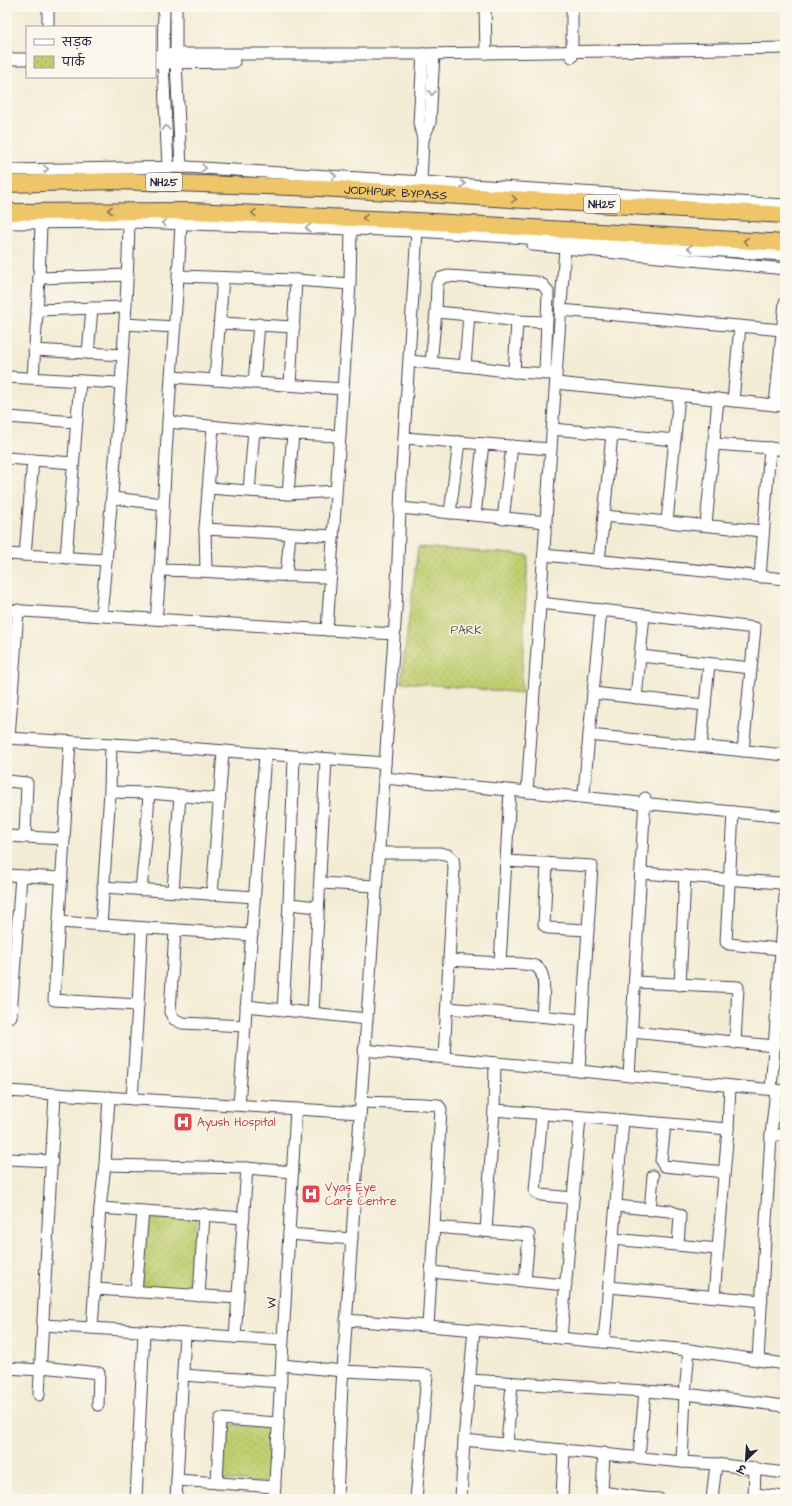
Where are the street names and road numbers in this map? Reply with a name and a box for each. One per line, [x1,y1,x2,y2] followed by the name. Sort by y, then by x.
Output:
[146,173,182,191] road number: NH25
[344,181,448,204] street label: JODHPUR BYPASS
[584,195,620,213] road number: NH25
[263,1296,281,1309] street label: W

